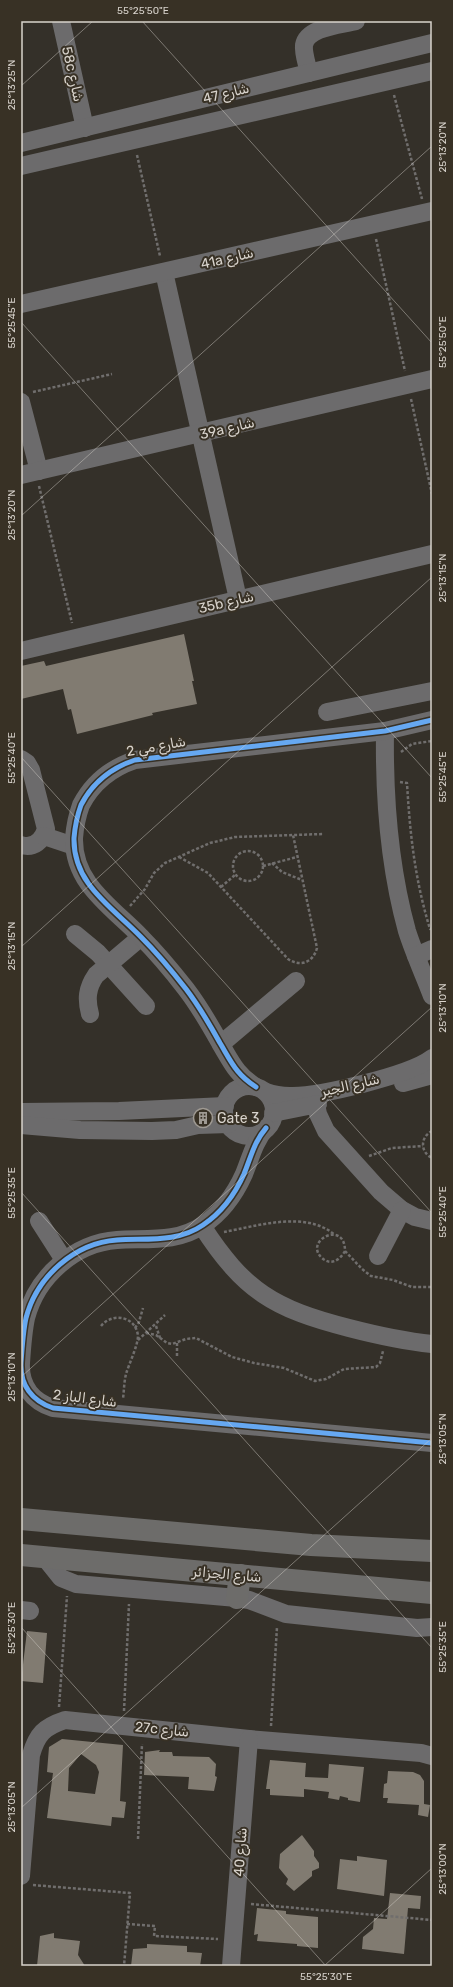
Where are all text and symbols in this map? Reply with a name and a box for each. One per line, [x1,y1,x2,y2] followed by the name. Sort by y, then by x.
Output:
[117,5,169,17] text: 55°25'50"E
[56,45,87,104] street label: 58c شارع
[6,60,18,110] text: 25°13'25"N
[201,80,252,109] street label: شارع 47
[437,121,449,173] text: 25°13'20"N
[199,244,256,275] street label: 41a شارع
[6,297,18,349] text: 55°25'45"E
[437,316,449,368] text: 55°25'50"E
[198,414,257,445] street label: 39a شارع
[6,489,18,541] text: 25°13'20"N
[437,553,449,603] text: 25°13'15"N
[197,588,256,619] street label: 35b شارع
[6,732,18,784] text: 55°25'40"E
[125,733,188,762] street label: شارع مي 2
[437,751,449,803] text: 55°25'45"E
[6,921,18,971] text: 25°13'15"N
[437,983,449,1033] text: 25°13'10"N
[318,1070,382,1103] street label: شارع الجير
[192,1107,214,1129] building icon: Gate 3
[217,1110,259,1127] place label: Gate 3
[6,1167,18,1219] text: 55°25'35"E
[437,1186,449,1238] text: 55°25'40"E
[6,1352,18,1402] text: 25°13'10"N
[52,1386,118,1413] street label: شارع الباز 2
[437,1413,449,1465] text: 25°13'05"N
[191,1563,262,1588] street label: شارع الجزائر
[6,1602,18,1654] text: 55°25'30"E
[437,1621,449,1673] text: 55°25'35"E
[134,1718,190,1743] street label: 27c شارع
[6,1781,18,1833] text: 25°13'05"N
[230,1827,253,1877] street label: شارع 40
[437,1843,449,1895] text: 25°13'00"N
[300,1971,352,1983] text: 55°25'30"E

